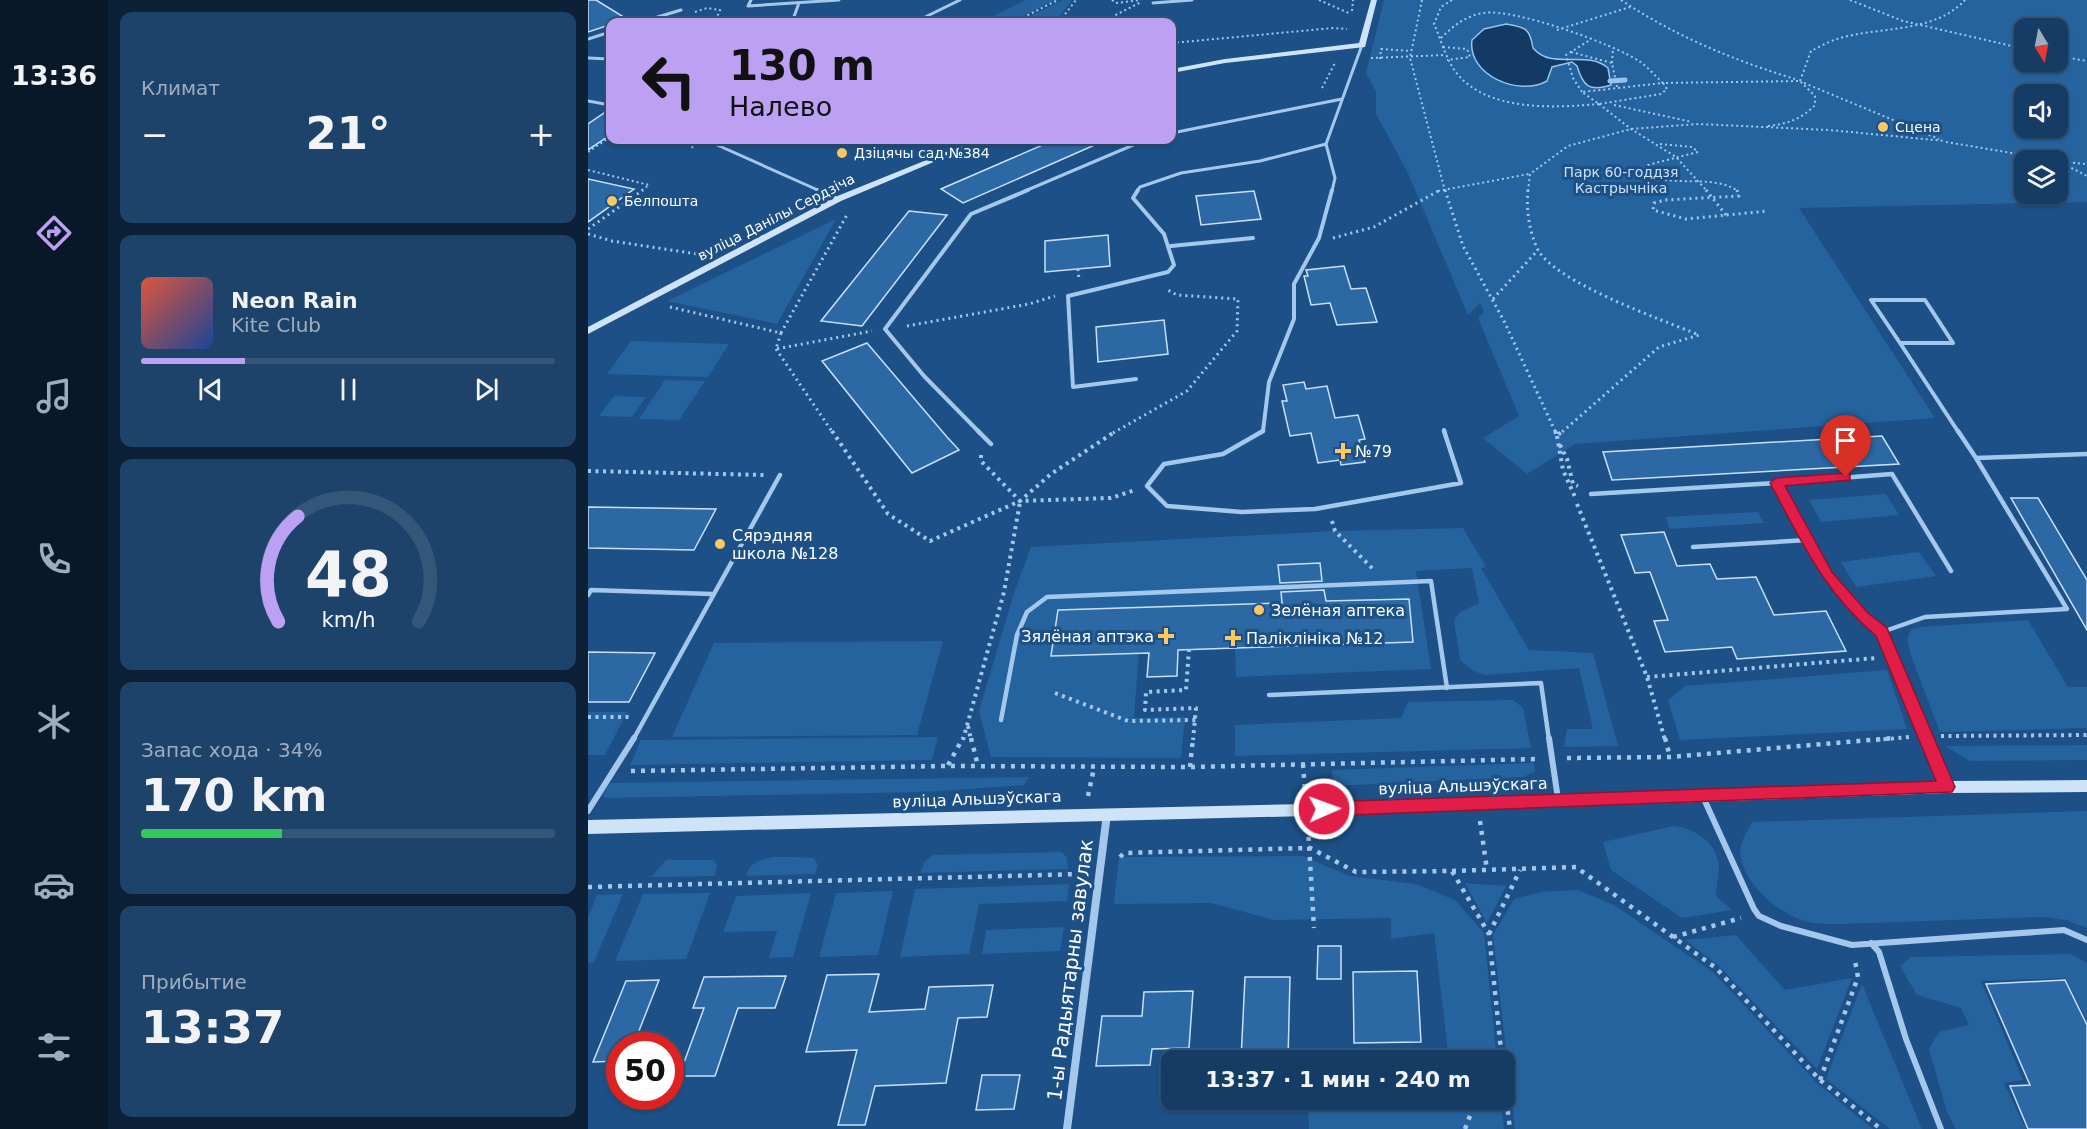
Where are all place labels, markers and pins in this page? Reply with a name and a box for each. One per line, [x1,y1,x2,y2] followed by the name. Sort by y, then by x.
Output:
[1895,119,1941,135] place label: Сцена
[1876,120,1890,134] marker: Сцена
[854,145,990,161] place label: Дзіцячы сад №384
[835,146,849,160] marker: Дзіцячы сад №384
[624,193,698,209] place label: Белпошта
[605,194,619,208] marker: Белпошта
[1820,415,1871,477] pin
[1355,442,1392,461] place label: №79
[1336,444,1350,458] marker: №79
[732,526,838,563] place label: Сярэдняя школа №128
[713,537,727,551] marker: Сярэдняя школа №128
[1271,601,1405,620] place label: Зелёная аптека
[1252,603,1266,617] marker: Зелёная аптека
[1021,627,1154,646] place label: Зялёная аптэка
[1159,629,1173,643] marker: Зялёная аптэка
[1224,629,1242,647] marker: Паліклініка №12
[1246,629,1383,648] place label: Паліклініка №12

